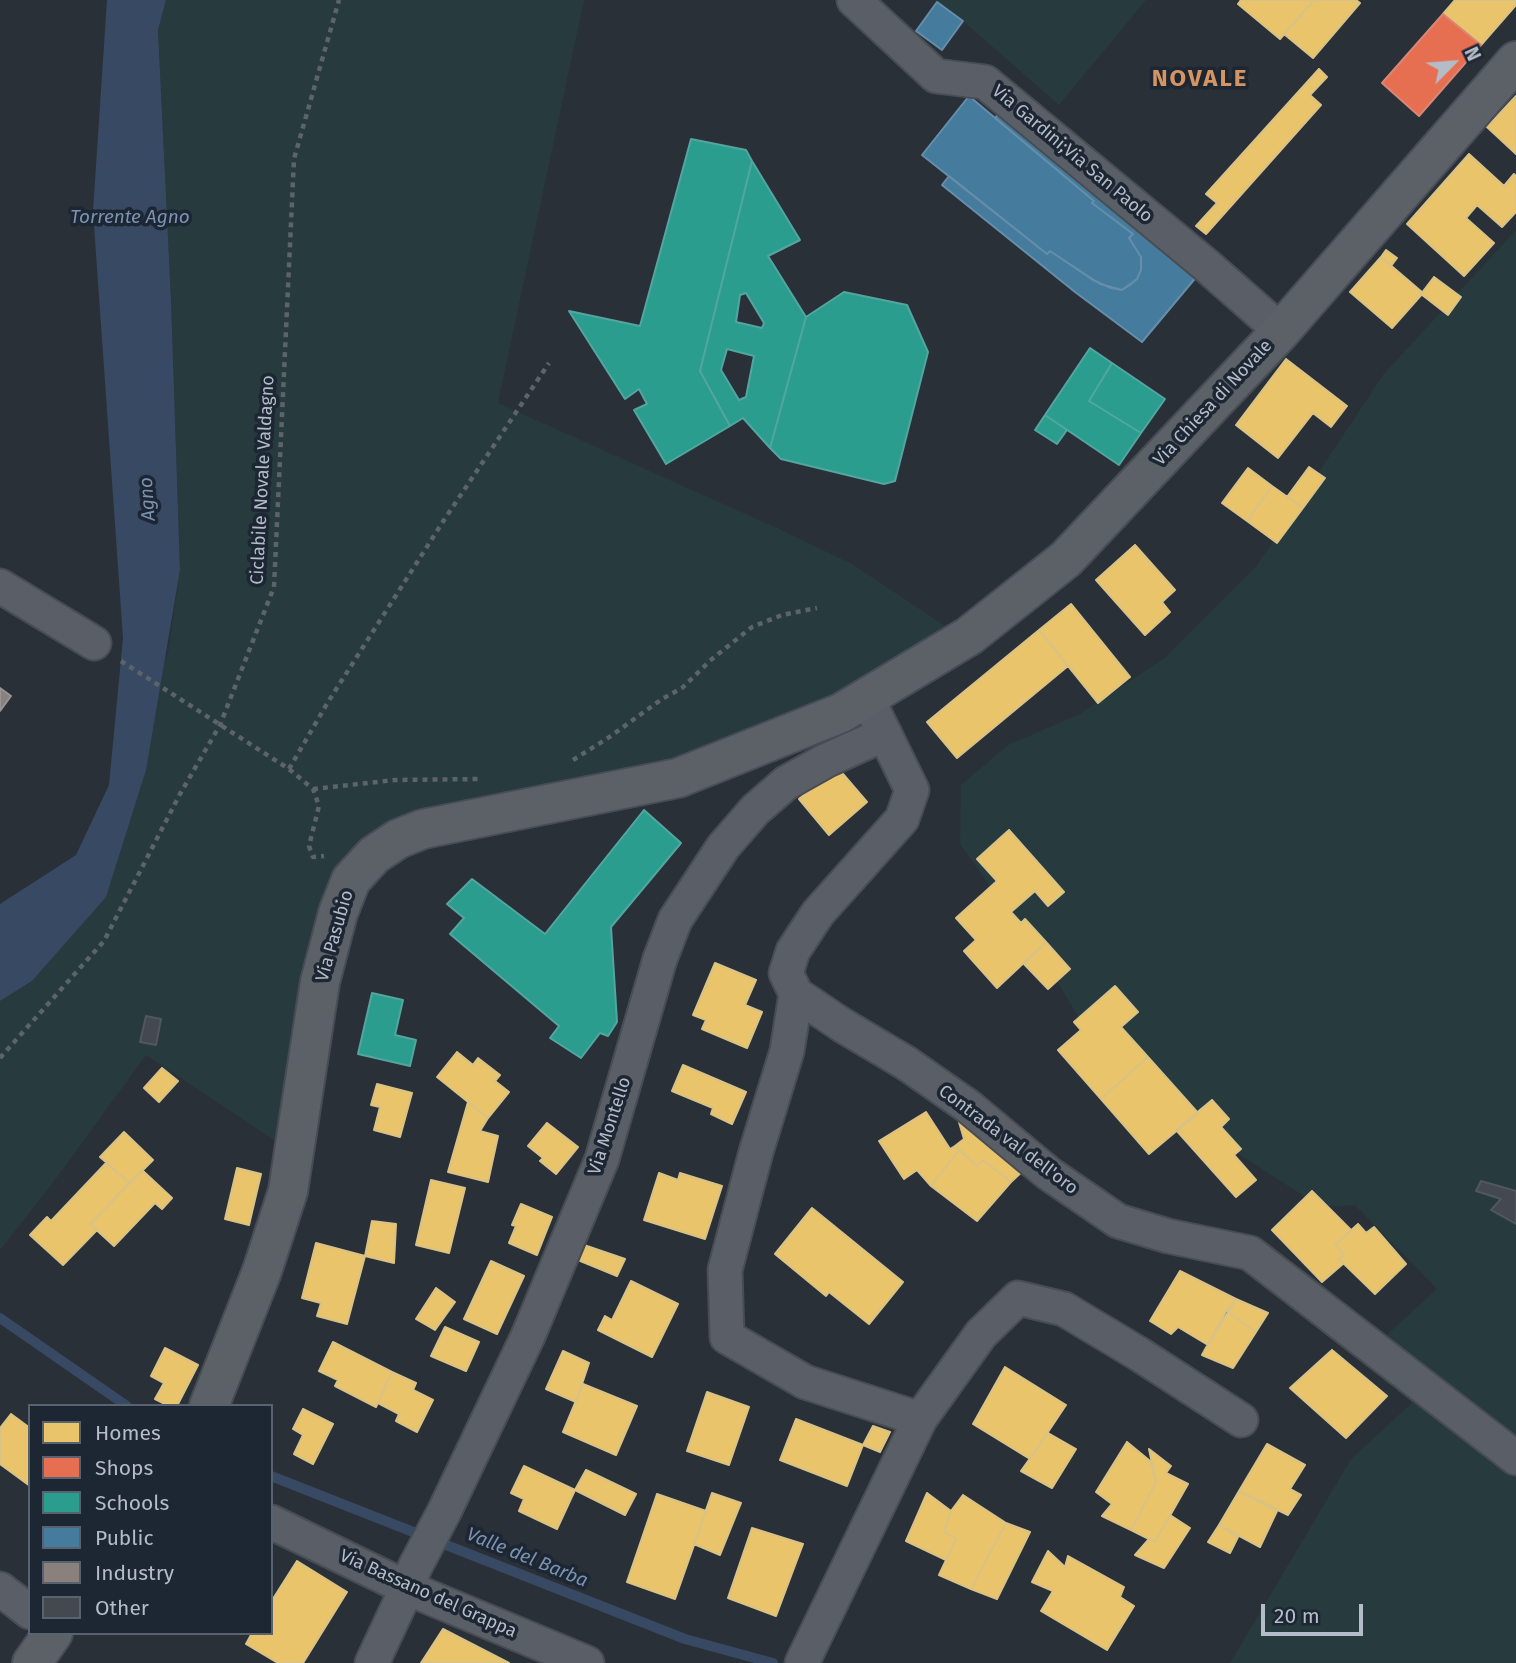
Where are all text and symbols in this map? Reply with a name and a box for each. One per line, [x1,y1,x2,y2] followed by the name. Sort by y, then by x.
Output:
[1418,28,1488,98] north arrow
[1459,43,1486,64] text: N
[1152,65,1248,93] district label: NOVALE
[987,81,1157,227] street label: Via Gardini;Via San Paolo
[70,207,190,229] water label: Torrente Agno
[1149,336,1277,470] street label: Via Chiesa di Novale
[247,375,279,585] street label: Ciclabile Novale Valdagno
[135,476,161,522] water label: Agno
[312,888,358,984] street label: Via Pasubio
[584,1074,636,1178] street label: Via Montello
[934,1081,1082,1199] street label: Contrada val dell'oro
[28,1404,273,1635] legend
[95,1420,161,1446] text: Homes
[95,1455,153,1481] text: Shops
[95,1490,169,1516] text: Schools
[463,1523,591,1593] water label: Valle del Barba
[95,1525,153,1551] text: Public
[336,1545,520,1643] street label: Via Bassano del Grappa
[95,1560,174,1586] text: Industry
[1264,1590,1366,1634] scale bar
[95,1595,149,1621] text: Other
[1274,1603,1320,1629] text: 20 m

